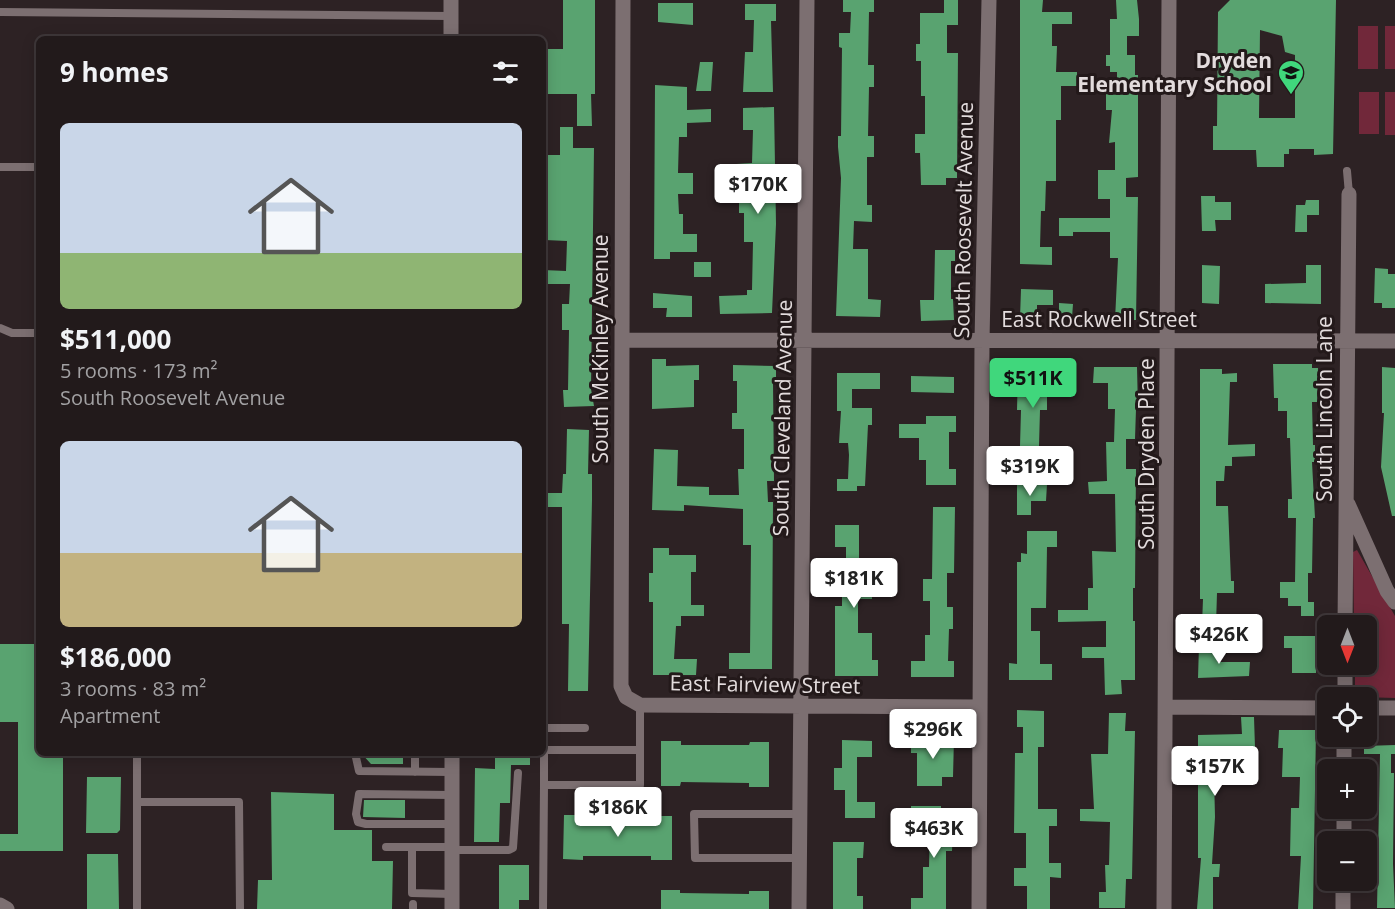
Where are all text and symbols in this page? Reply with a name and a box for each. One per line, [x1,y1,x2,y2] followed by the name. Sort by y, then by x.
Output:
[1077,46,1272,98] place label: Dryden Elementary School
[60,54,169,90] text: 9 homes
[489,56,522,89] icon: filters
[1276,58,1306,96] school or university icon: Dryden Elementary School
[947,101,979,338] street label: South Roosevelt Avenue
[237,162,345,270] icon: home
[716,164,800,215] pin: $170K
[728,170,788,197] text: $170K
[586,234,614,464] street label: South McKinley Avenue
[766,299,798,537] street label: South Cleveland Avenue
[1001,305,1197,333] street label: East Rockwell Street
[1310,316,1338,502] street label: South Lincoln Lane
[60,321,171,357] text: $511,000
[60,357,218,384] text: 5 rooms · 173 m²
[991,358,1075,409] pin: $511K
[1132,358,1160,550] street label: South Dryden Place
[1003,364,1063,391] text: $511K
[60,384,285,411] text: South Roosevelt Avenue
[988,446,1072,497] pin: $319K
[1000,452,1060,479] text: $319K
[237,480,345,588] icon: home
[812,558,896,609] pin: $181K
[824,564,884,591] text: $181K
[1177,614,1261,665] pin: $426K
[1317,615,1377,675] north arrow
[1317,615,1377,891] map controls
[1189,620,1249,647] text: $426K
[60,639,171,675] text: $186,000
[669,668,861,700] street label: East Fairview Street
[60,675,206,702] text: 3 rooms · 83 m²
[1317,687,1377,747] button: locate
[60,702,160,729] text: Apartment
[891,709,975,760] pin: $296K
[903,715,963,742] text: $296K
[1173,746,1257,797] pin: $157K
[1185,752,1245,779] text: $157K
[1317,759,1377,819] button: +
[576,787,660,838] pin: $186K
[588,793,648,820] text: $186K
[892,808,976,859] pin: $463K
[904,814,964,841] text: $463K
[1317,831,1377,891] button: −

